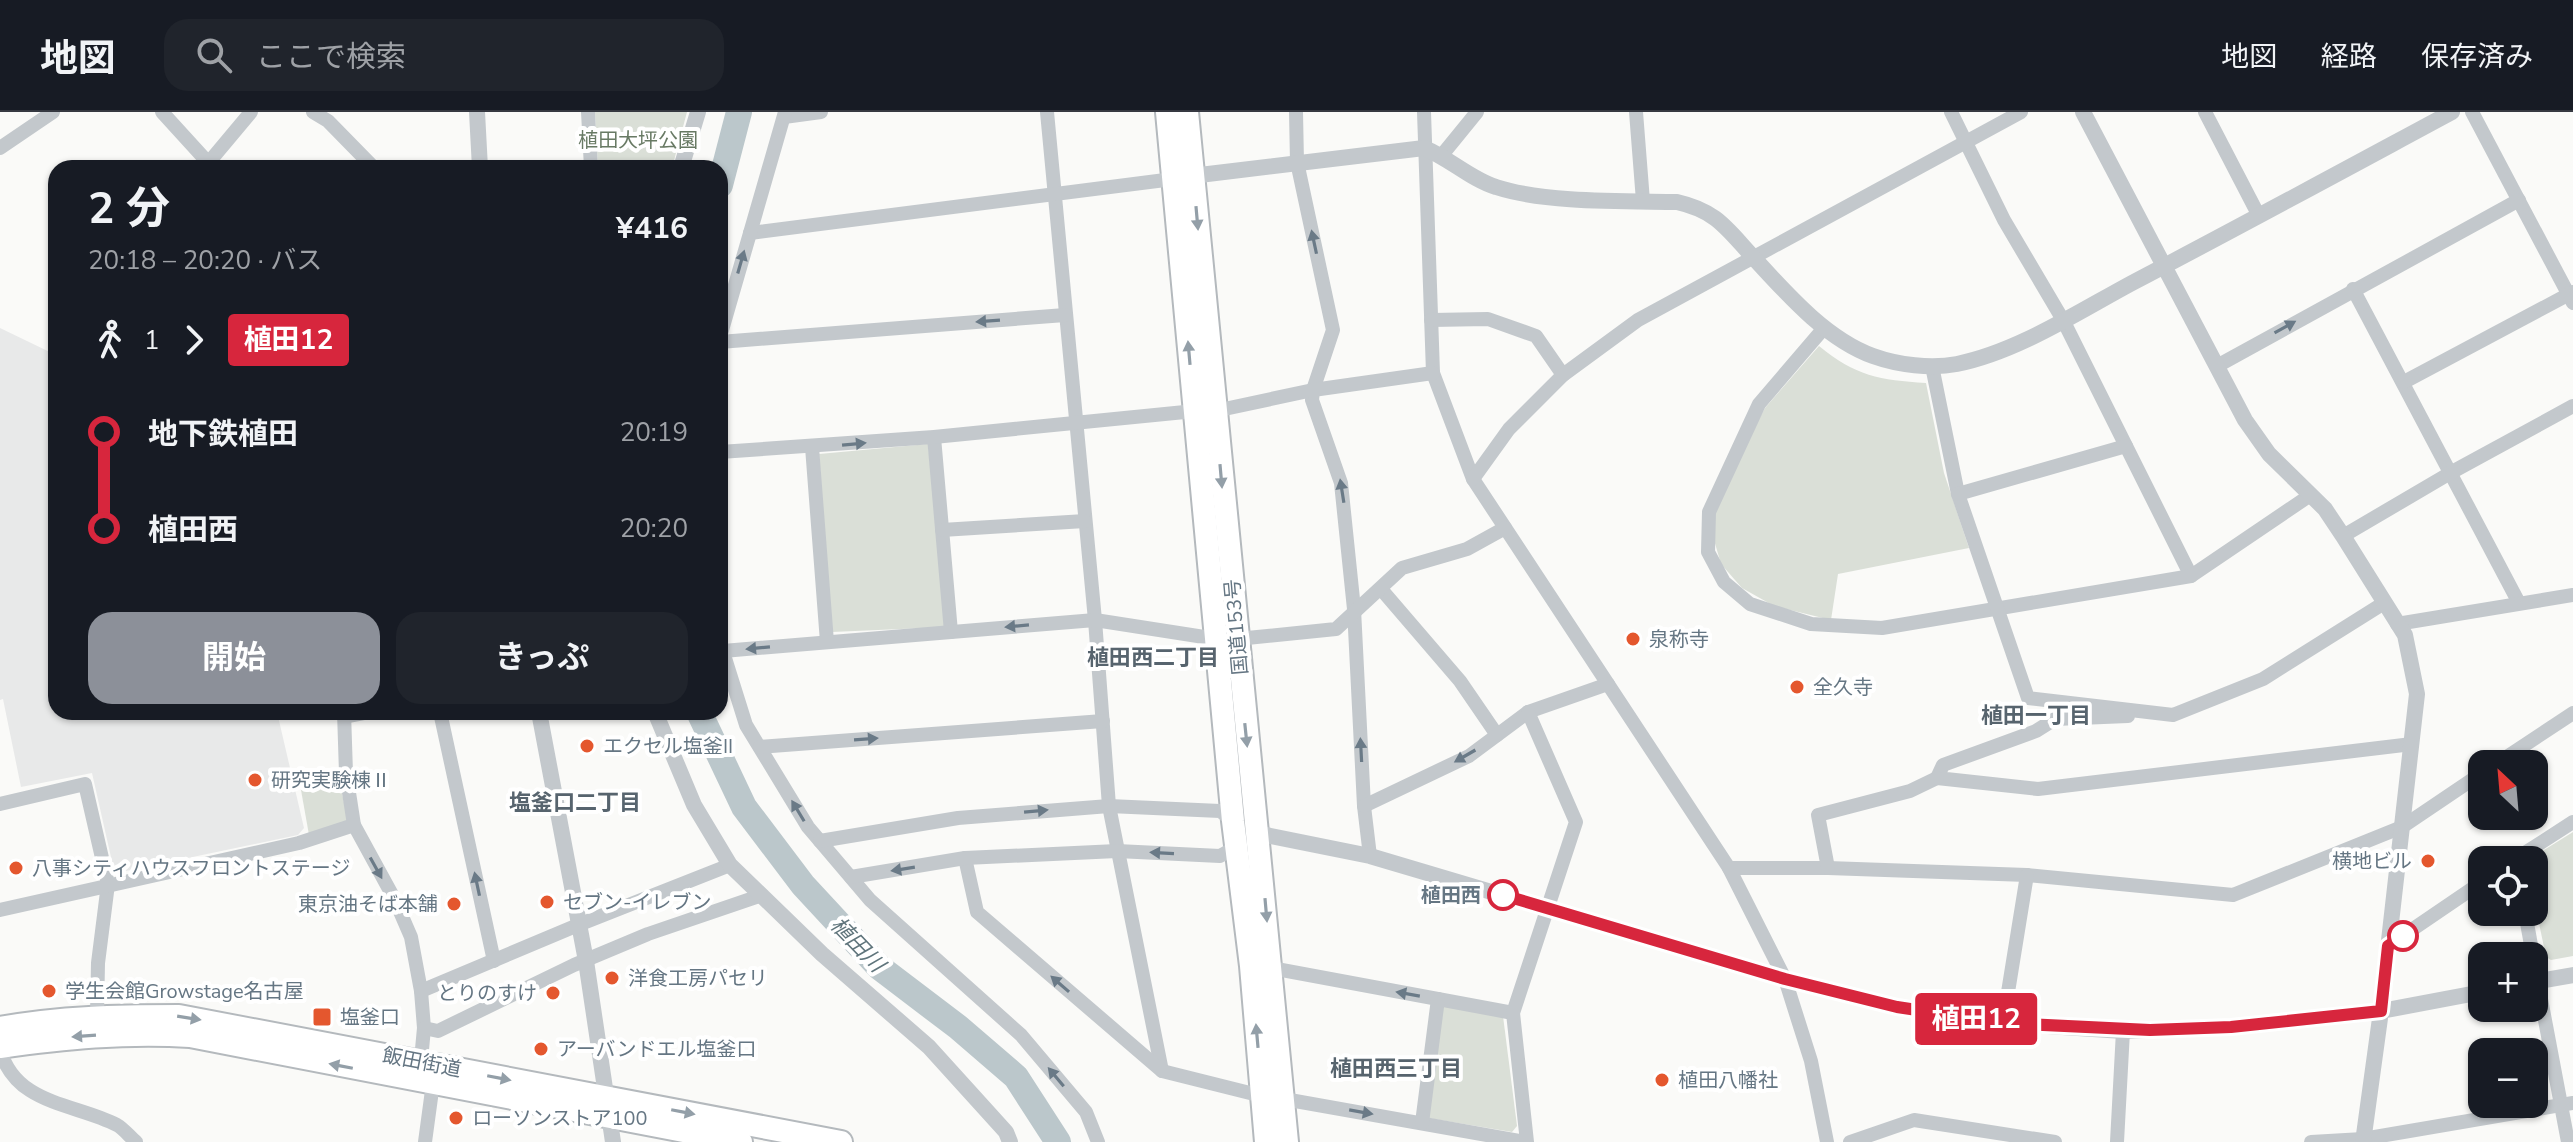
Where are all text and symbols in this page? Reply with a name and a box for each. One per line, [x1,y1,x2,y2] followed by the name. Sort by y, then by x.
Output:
[164,19,724,91] search box
[40,33,116,84] text: 地図
[192,33,236,77] icon: search
[256,37,406,78] text: ここで検索
[2221,38,2277,76] text: 地図
[2321,38,2377,76] text: 経路
[2421,38,2533,76] text: 保存済み
[578,127,698,154] park label: 植田大坪公園
[88,179,170,239] text: 2 分
[1191,205,1204,230] one-way arrow
[616,208,688,249] text: ¥416
[1307,229,1320,254] one-way arrow
[88,243,322,278] text: 20:18 – 20:20 · バス
[735,250,748,274] one-way arrow
[975,315,1000,328] one-way arrow
[88,318,132,362] icon: walk
[172,318,216,362] icon: forward
[2273,320,2296,334] one-way arrow
[244,321,333,359] text: 植田12
[144,323,160,358] text: 1
[1183,341,1196,366] one-way arrow
[148,414,298,455] text: 地下鉄植田
[620,415,688,450] text: 20:19
[842,437,867,450] one-way arrow
[1215,464,1228,489] one-way arrow
[1335,479,1347,504] one-way arrow
[148,510,238,551] text: 植田西
[620,511,688,546] text: 20:20
[1219,578,1254,676] street label: 国道153号
[88,612,380,704] button: 開始
[396,612,688,704] button: きっぷ
[1004,620,1029,633] one-way arrow
[1649,626,1709,653] place label: 泉称寺
[1624,630,1642,648] marker: 泉称寺
[745,642,770,655] one-way arrow
[1087,643,1219,673] district label: 植田西二丁目
[1813,674,1873,701] place label: 全久寺
[1788,678,1806,696] marker: 全久寺
[1981,701,2091,731] district label: 植田一丁目
[1240,723,1253,748] one-way arrow
[854,732,879,745] one-way arrow
[603,733,733,760] place label: エクセル塩釜II
[578,737,596,755] marker: エクセル塩釜II
[1355,737,1368,762] one-way arrow
[1454,749,1476,763] one-way arrow
[2468,750,2548,830] north arrow
[2468,750,2548,1118] map controls
[271,767,391,794] place label: 研究実験棟Ⅱ
[246,771,264,789] marker: 研究実験棟Ⅱ
[509,788,641,818] district label: 塩釜口二丁目
[791,800,805,822] one-way arrow
[1024,805,1049,818] one-way arrow
[2468,846,2548,926] button: locate
[1149,847,1174,860] one-way arrow
[2332,848,2412,875] place label: 横地ビル
[2419,852,2437,870] marker: 横地ビル
[32,855,350,882] place label: 八事シティハウスフロントステージ
[370,856,383,879] one-way arrow
[7,859,25,877] marker: 八事シティハウスフロントステージ
[890,863,915,875] one-way arrow
[470,872,483,897] one-way arrow
[1488,880,1518,910] marker: 植田西
[1421,882,1481,909] place label: 植田西
[563,889,711,916] place label: セブン-イレブン
[298,891,438,918] place label: 東京油そば本舗
[538,893,556,911] marker: セブン-イレブン
[445,895,463,913] marker: 東京油そば本舗
[1260,898,1273,923] one-way arrow
[824,911,892,980] water label: 植田川
[2388,921,2418,951] unlabelled marker
[2468,942,2548,1022] button: +
[628,965,768,992] place label: 洋食工房パセリ
[603,969,621,987] marker: 洋食工房パセリ
[1051,975,1070,993] one-way arrow
[65,978,304,1005] place label: 学生会館Growstage名古屋
[437,980,537,1007] place label: とりのすけ
[40,982,58,1000] marker: 学生会館Growstage名古屋
[544,984,562,1002] marker: とりのすけ
[1396,987,1421,999] one-way arrow
[1920,993,2032,1045] line badge: 植田12
[1931,1000,2021,1038] text: 植田12
[340,1004,400,1031] place label: 塩釜口
[311,1006,333,1028] marker: 塩釜口
[177,1013,202,1025] one-way arrow
[1250,1023,1263,1048] one-way arrow
[71,1030,96,1043] one-way arrow
[557,1036,757,1063] place label: アーバンドエル塩釜口
[2468,1038,2548,1118] button: −
[532,1040,550,1058] marker: アーバンドエル塩釜口
[380,1042,464,1083] street label: 飯田街道
[1330,1054,1462,1084] district label: 植田西三丁目
[328,1059,353,1071] one-way arrow
[1049,1067,1065,1087] one-way arrow
[1678,1067,1778,1094] place label: 植田八幡社
[1653,1071,1671,1089] marker: 植田八幡社
[487,1072,512,1084] one-way arrow
[472,1105,648,1132] place label: ローソンストア100
[671,1106,696,1118] one-way arrow
[1349,1107,1374,1119] one-way arrow
[447,1109,465,1127] marker: ローソンストア100

